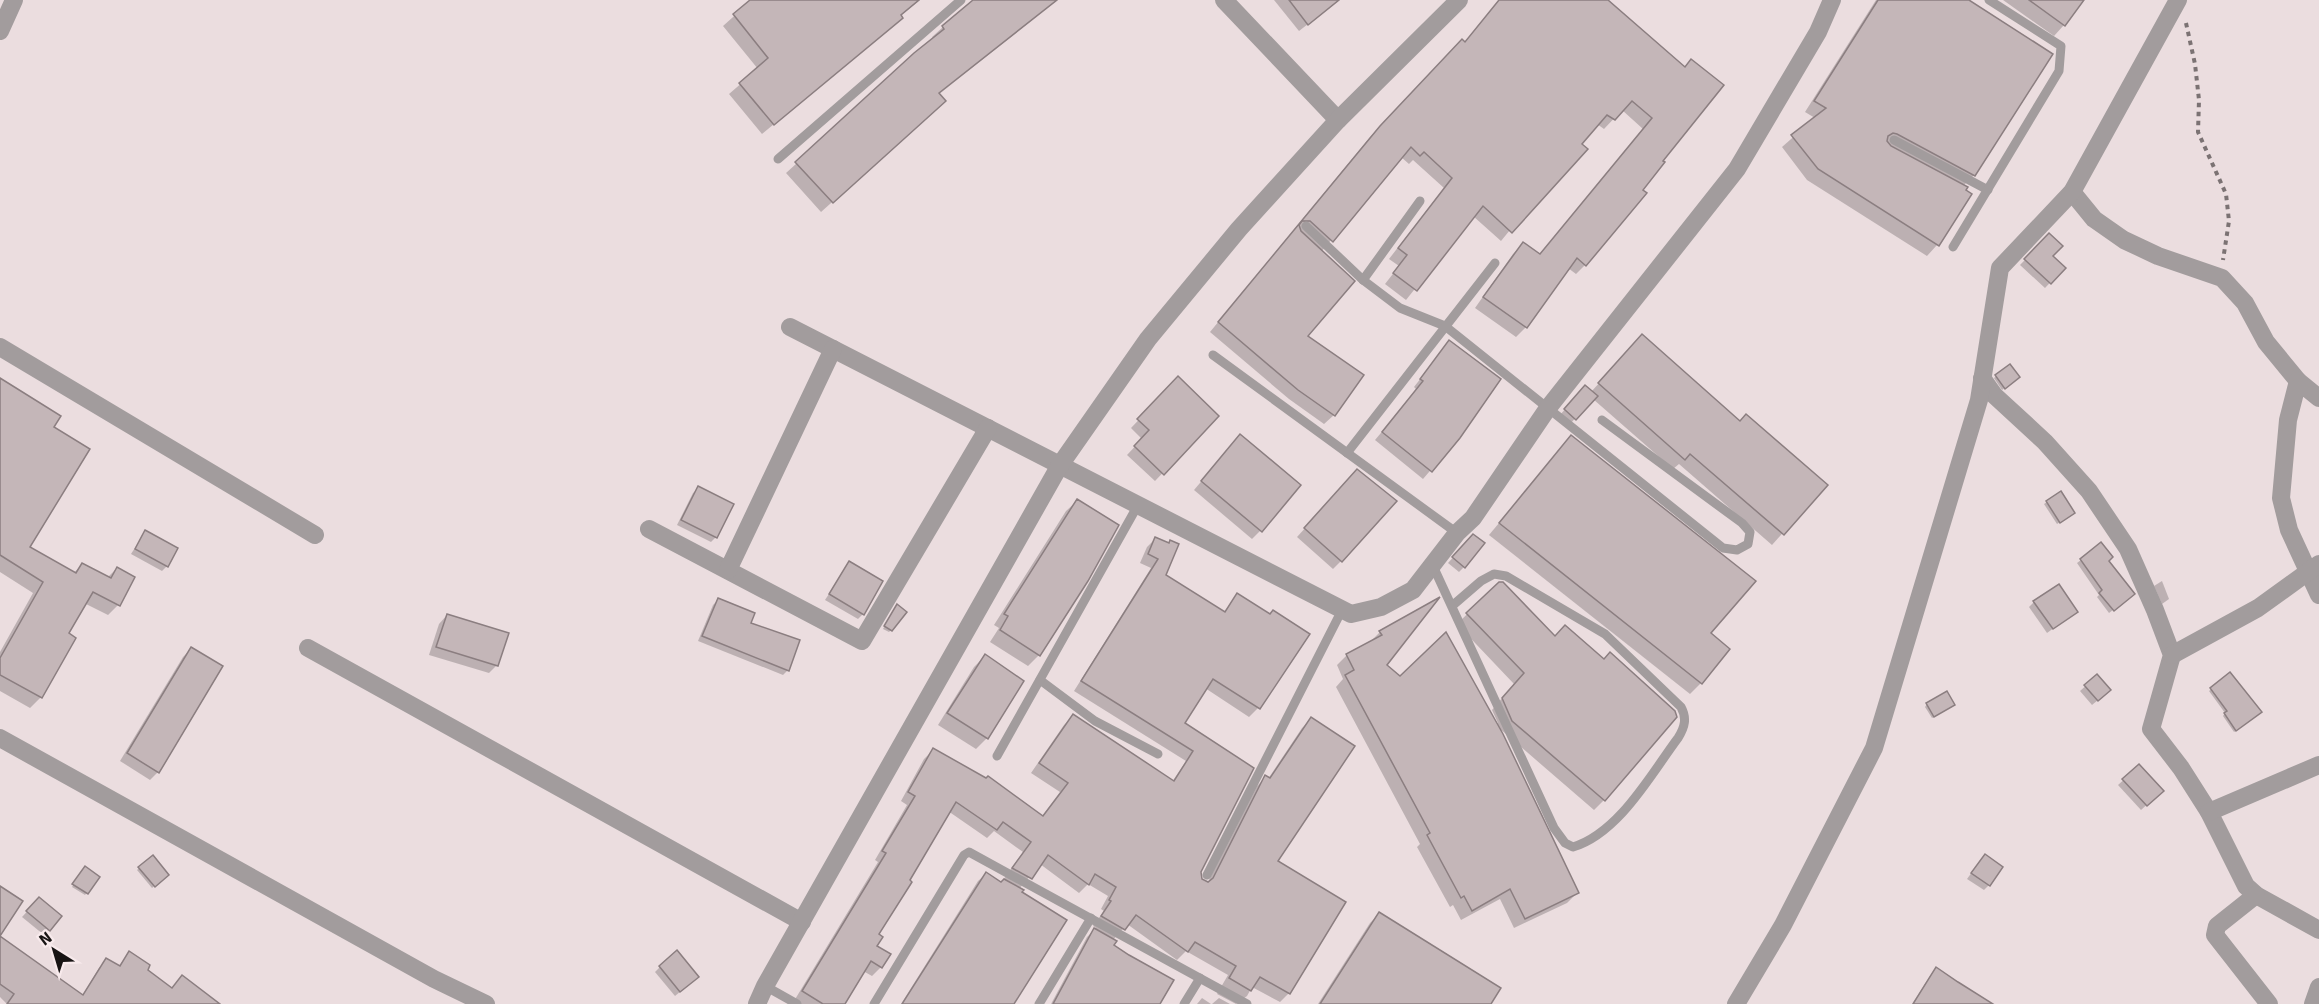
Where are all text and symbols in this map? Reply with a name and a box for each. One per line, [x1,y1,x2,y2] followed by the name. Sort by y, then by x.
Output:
[24,920,84,980] north arrow
[35,927,56,950] text: N

